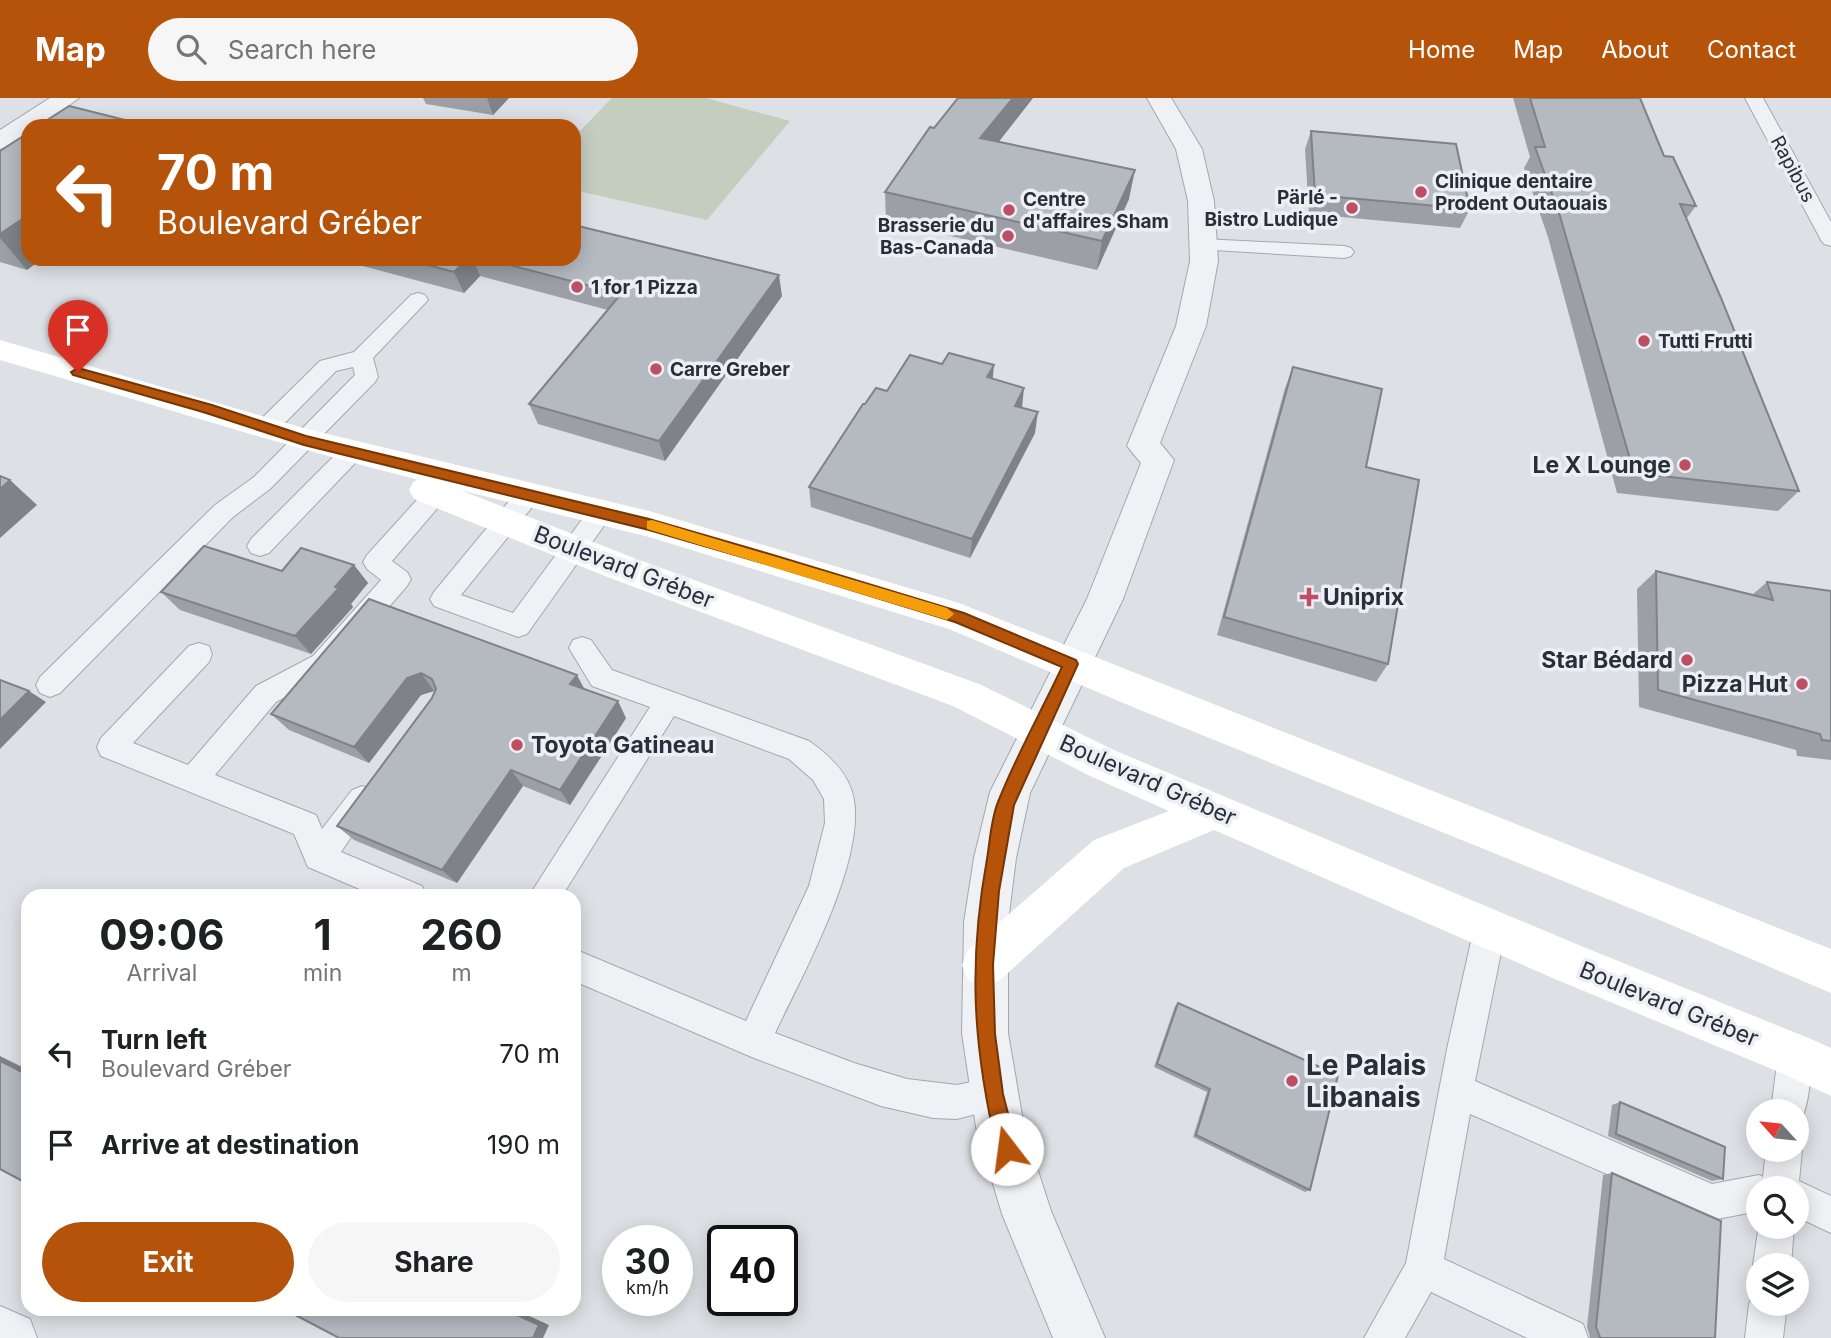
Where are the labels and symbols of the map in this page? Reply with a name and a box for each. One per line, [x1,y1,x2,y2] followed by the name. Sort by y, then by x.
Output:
[1766,132,1820,206] street label: Rapibus
[1435,170,1608,215] place label: Clinique dentaire Prodent Outaouais
[1413,184,1429,200] marker: Clinique dentaire Prodent Outaouais
[1204,186,1338,231] place label: Pärlé - Bistro Ludique
[1023,188,1169,233] place label: Centre d'affaires Sham
[1344,200,1360,216] marker: Pärlé - Bistro Ludique
[1001,202,1017,218] marker: Centre d'affaires Sham
[878,214,994,259] place label: Brasserie du Bas-Canada
[1000,228,1016,244] marker: Brasserie du Bas-Canada
[591,276,698,299] place label: 1 for 1 Pizza
[569,279,585,295] marker: 1 for 1 Pizza
[48,300,108,372] pin
[1658,330,1753,353] place label: Tutti Frutti
[1636,333,1652,349] marker: Tutti Frutti
[670,358,790,381] place label: Carre Greber
[648,361,664,377] marker: Carre Greber
[1532,451,1671,479] place label: Le X Lounge
[1677,457,1693,473] marker: Le X Lounge
[530,520,718,614] street label: Boulevard Gréber
[1323,583,1404,611] place label: Uniprix
[1301,589,1317,605] marker: Uniprix
[1541,646,1673,674] place label: Star Bédard
[1679,652,1695,668] marker: Star Bédard
[1682,670,1789,698] place label: Pizza Hut
[1794,676,1810,692] marker: Pizza Hut
[1055,728,1241,832] street label: Boulevard Gréber
[531,731,714,759] place label: Toyota Gatineau
[509,737,525,753] marker: Toyota Gatineau
[1575,955,1763,1053] street label: Boulevard Gréber
[1306,1048,1426,1114] place label: Le Palais Libanais
[1284,1073,1300,1089] marker: Le Palais Libanais
[1746,1099,1810,1162] north arrow
[970,1112,1044,1186] position arrow
[707,1225,798,1316] speed limit sign: 40

